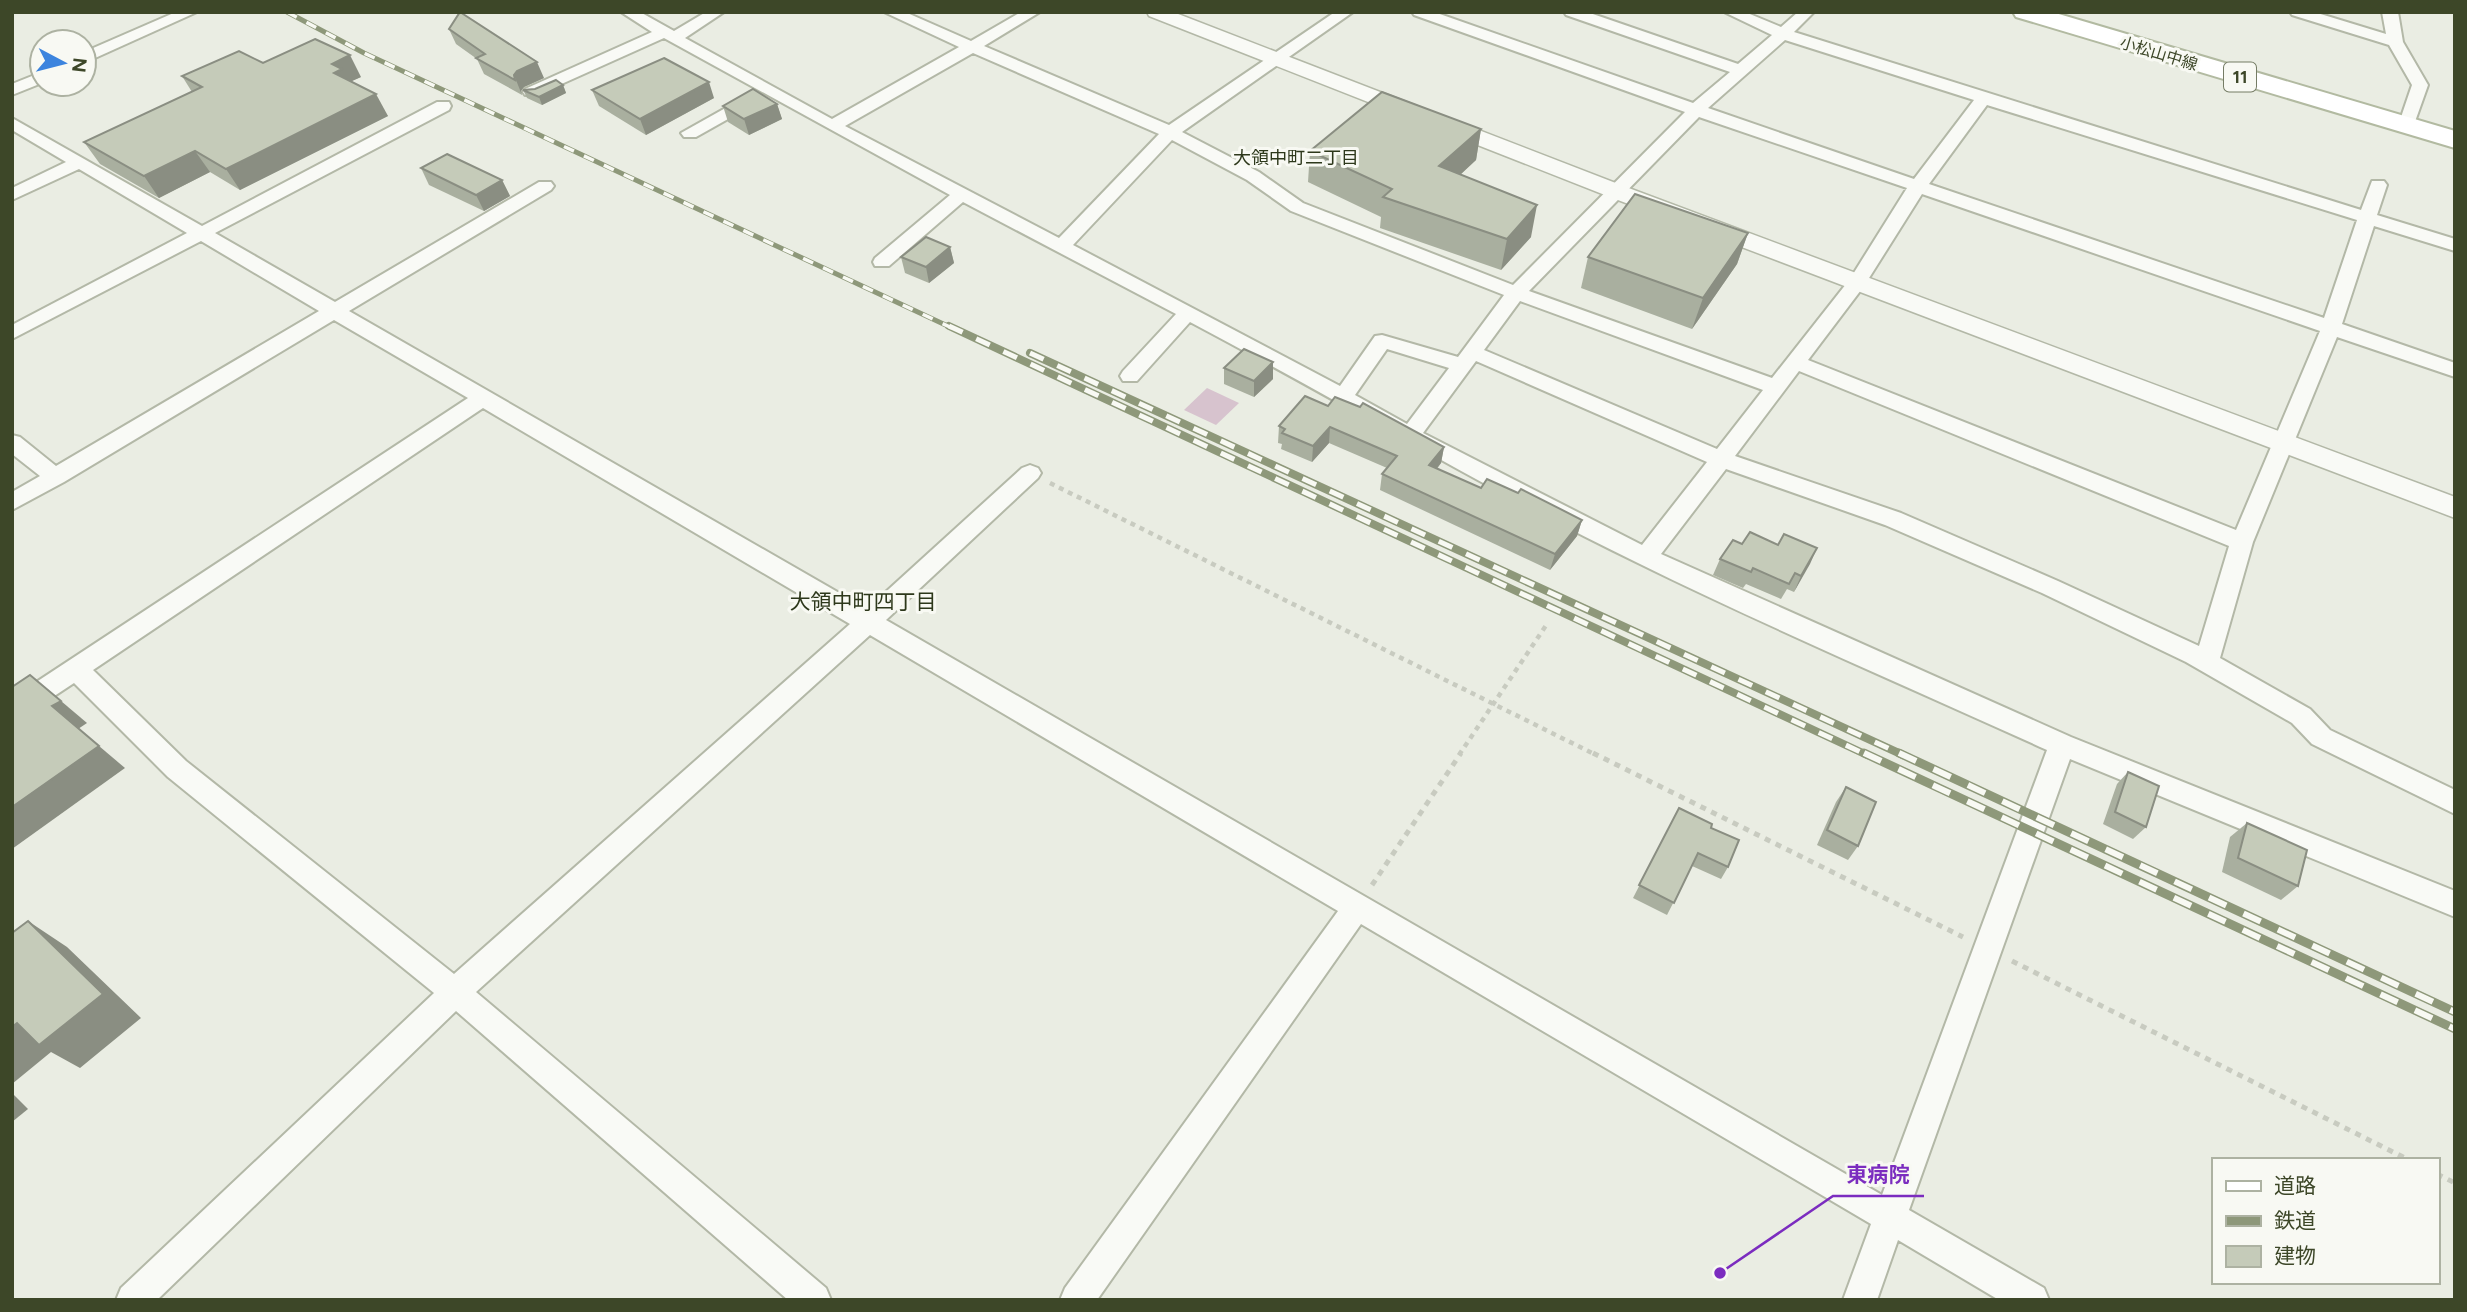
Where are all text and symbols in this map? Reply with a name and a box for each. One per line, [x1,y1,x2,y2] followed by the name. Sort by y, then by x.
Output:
[28,28,98,98] north arrow
[2118,33,2200,74] street label: 小松山中線
[67,56,92,74] text: N
[2224,62,2256,92] road number: 11
[1233,147,1359,169] district label: 大領中町二丁目
[790,589,937,614] district label: 大領中町四丁目
[1833,1154,1924,1196] callout: 東病院
[2212,1158,2439,1284] legend
[1847,1162,1910,1187] text: 東病院
[2274,1173,2316,1198] text: 道路
[2274,1208,2316,1233] text: 鉄道
[2274,1243,2316,1268] text: 建物

